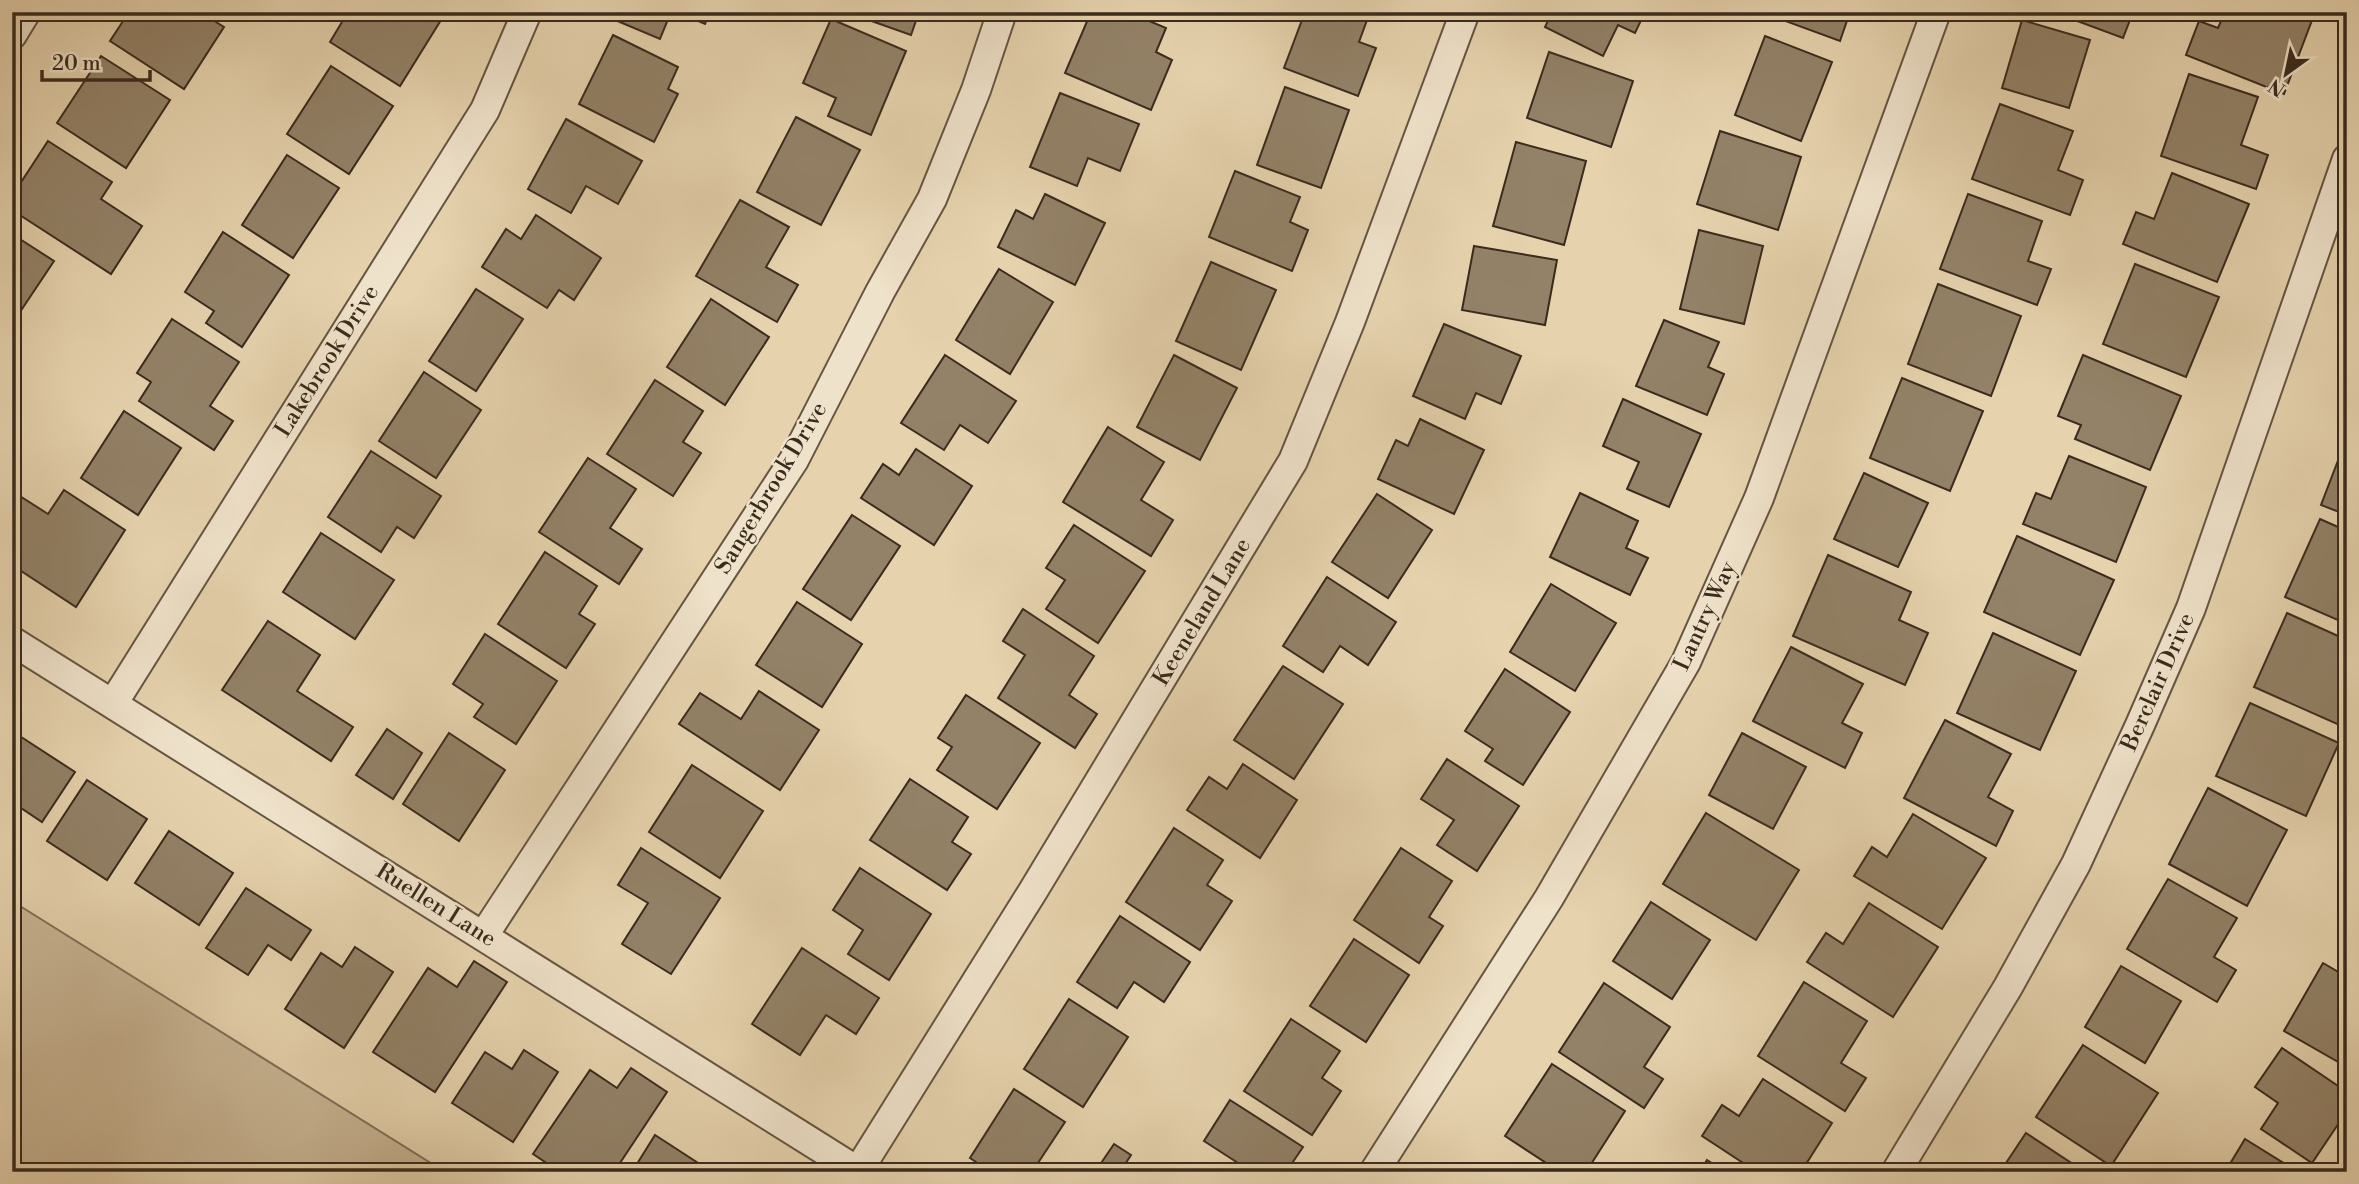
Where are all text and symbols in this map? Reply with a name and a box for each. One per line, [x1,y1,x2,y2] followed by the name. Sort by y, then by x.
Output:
[42,38,150,82] scale bar
[2250,38,2320,108] north arrow
[52,51,101,77] text: 20 m
[2264,73,2290,102] text: N
[269,280,385,442] street label: Lakebrook Drive
[709,397,833,579] street label: Sangerbrook Drive
[1147,533,1257,691] street label: Keeneland Lane
[1667,556,1743,675] street label: Lantry Way
[2115,609,2201,756] street label: Berclair Drive
[371,857,501,953] street label: Ruellen Lane

